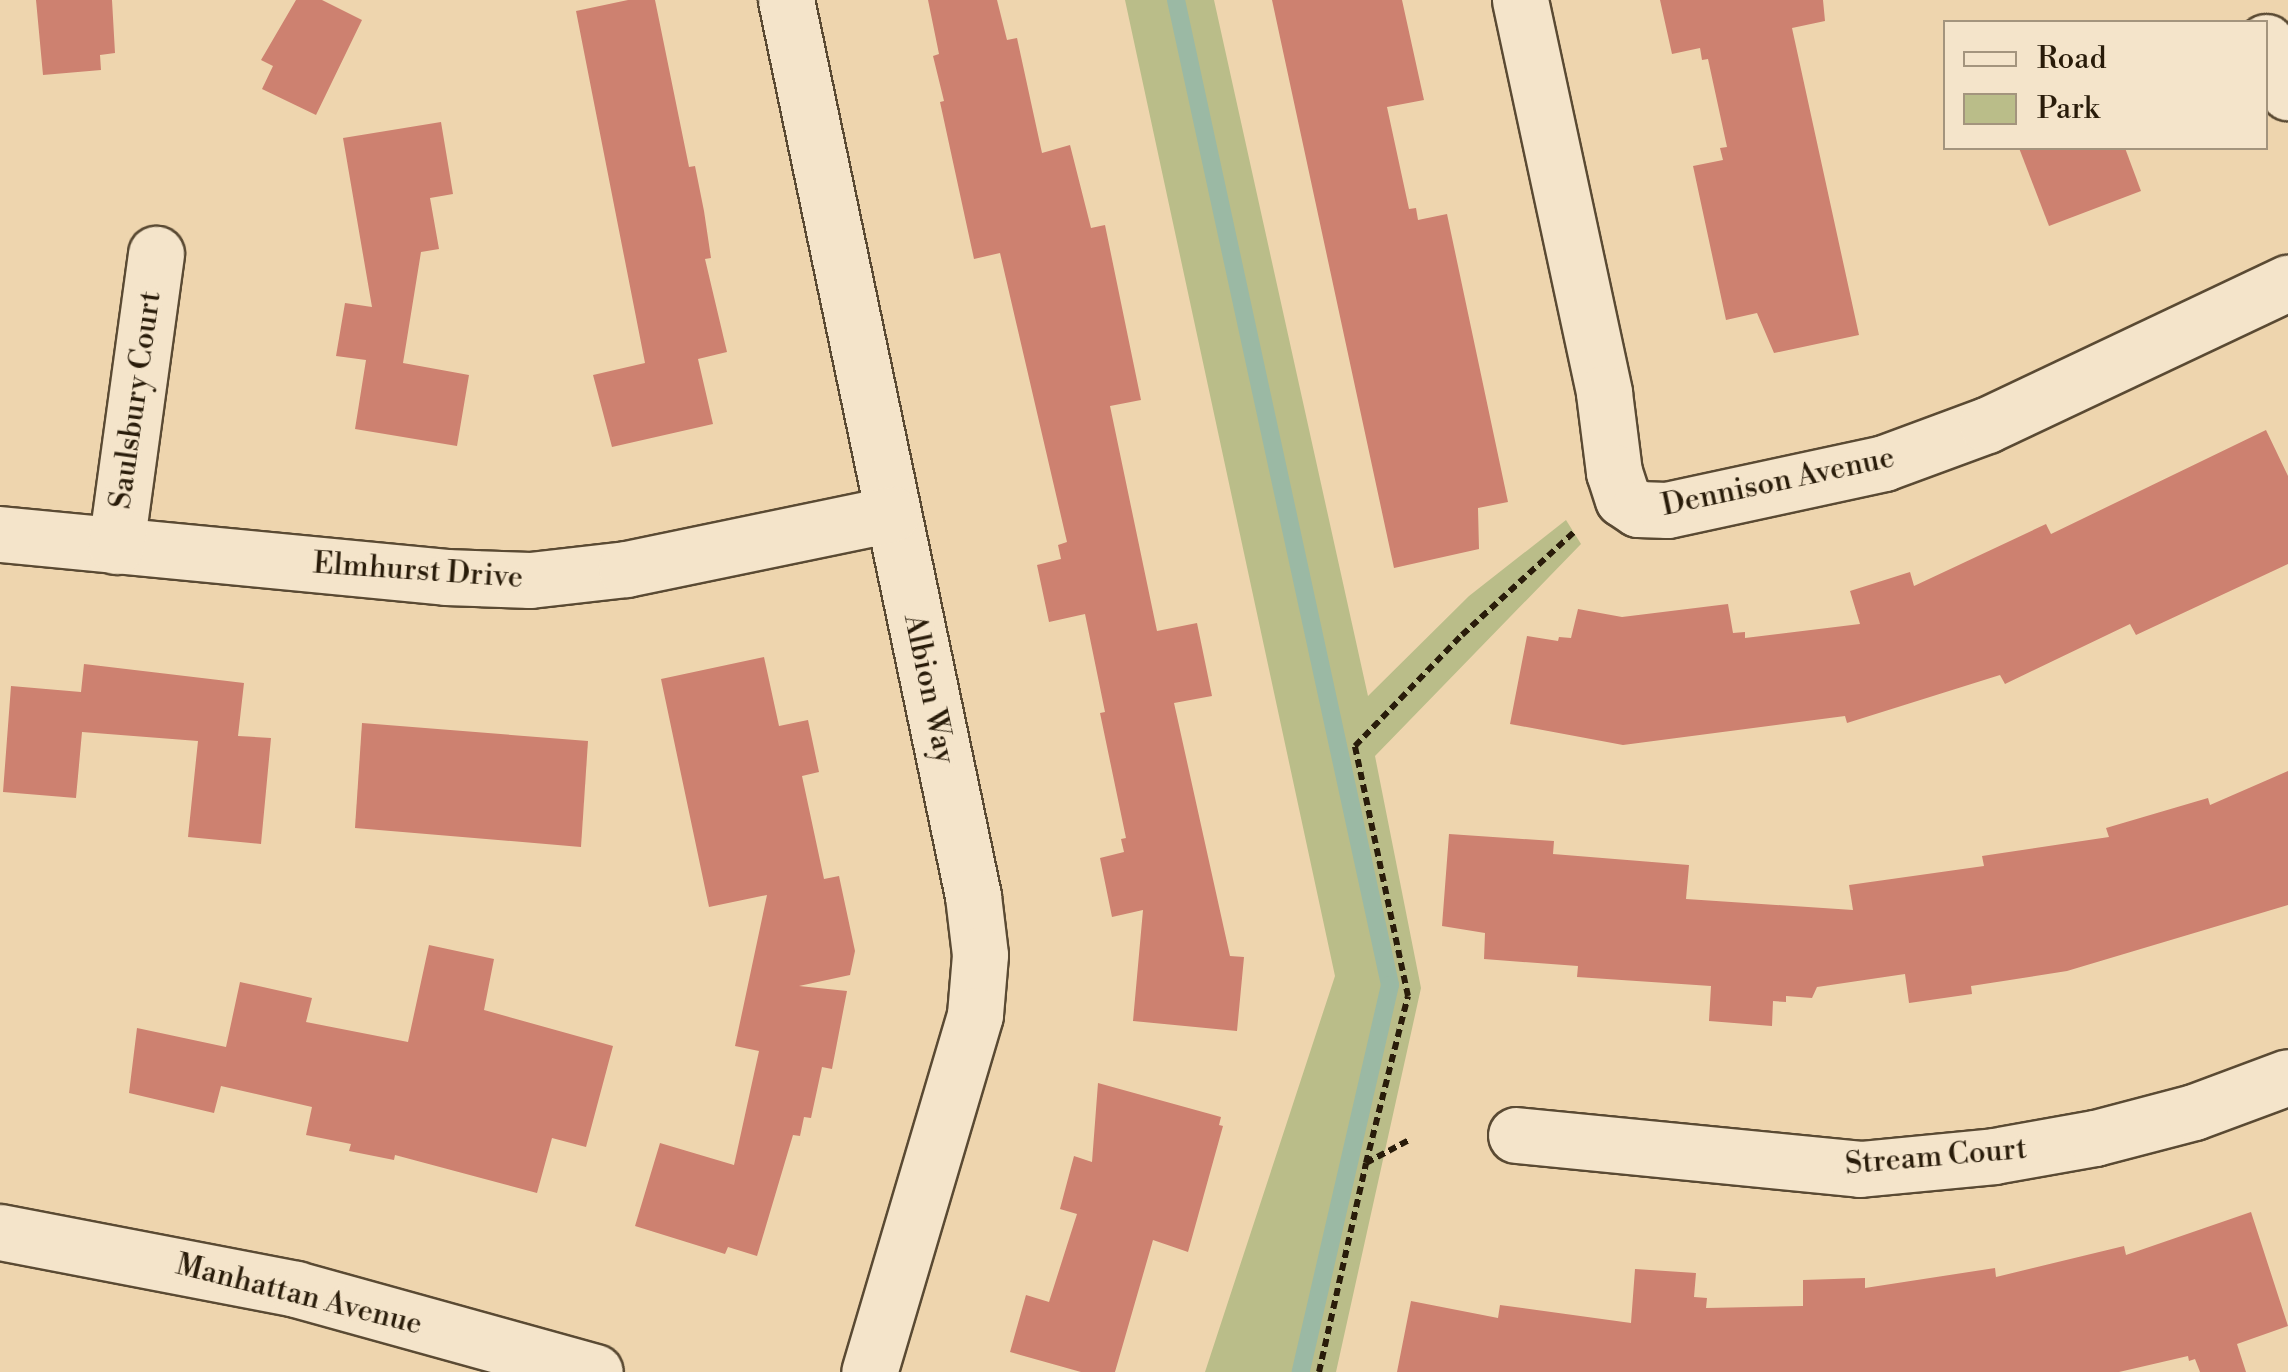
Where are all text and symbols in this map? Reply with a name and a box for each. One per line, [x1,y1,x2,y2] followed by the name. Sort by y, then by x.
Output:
[1943,20,2268,150] legend
[2037,40,2107,78] text: Road
[2037,90,2099,128] text: Park
[103,289,169,511] street label: Saulsbury Court
[1658,440,1898,524] street label: Dennison Avenue
[312,546,524,596] street label: Elmhurst Drive
[896,611,962,767] street label: Albion Way
[1844,1131,2028,1183] street label: Stream Court
[172,1247,426,1343] street label: Manhattan Avenue

